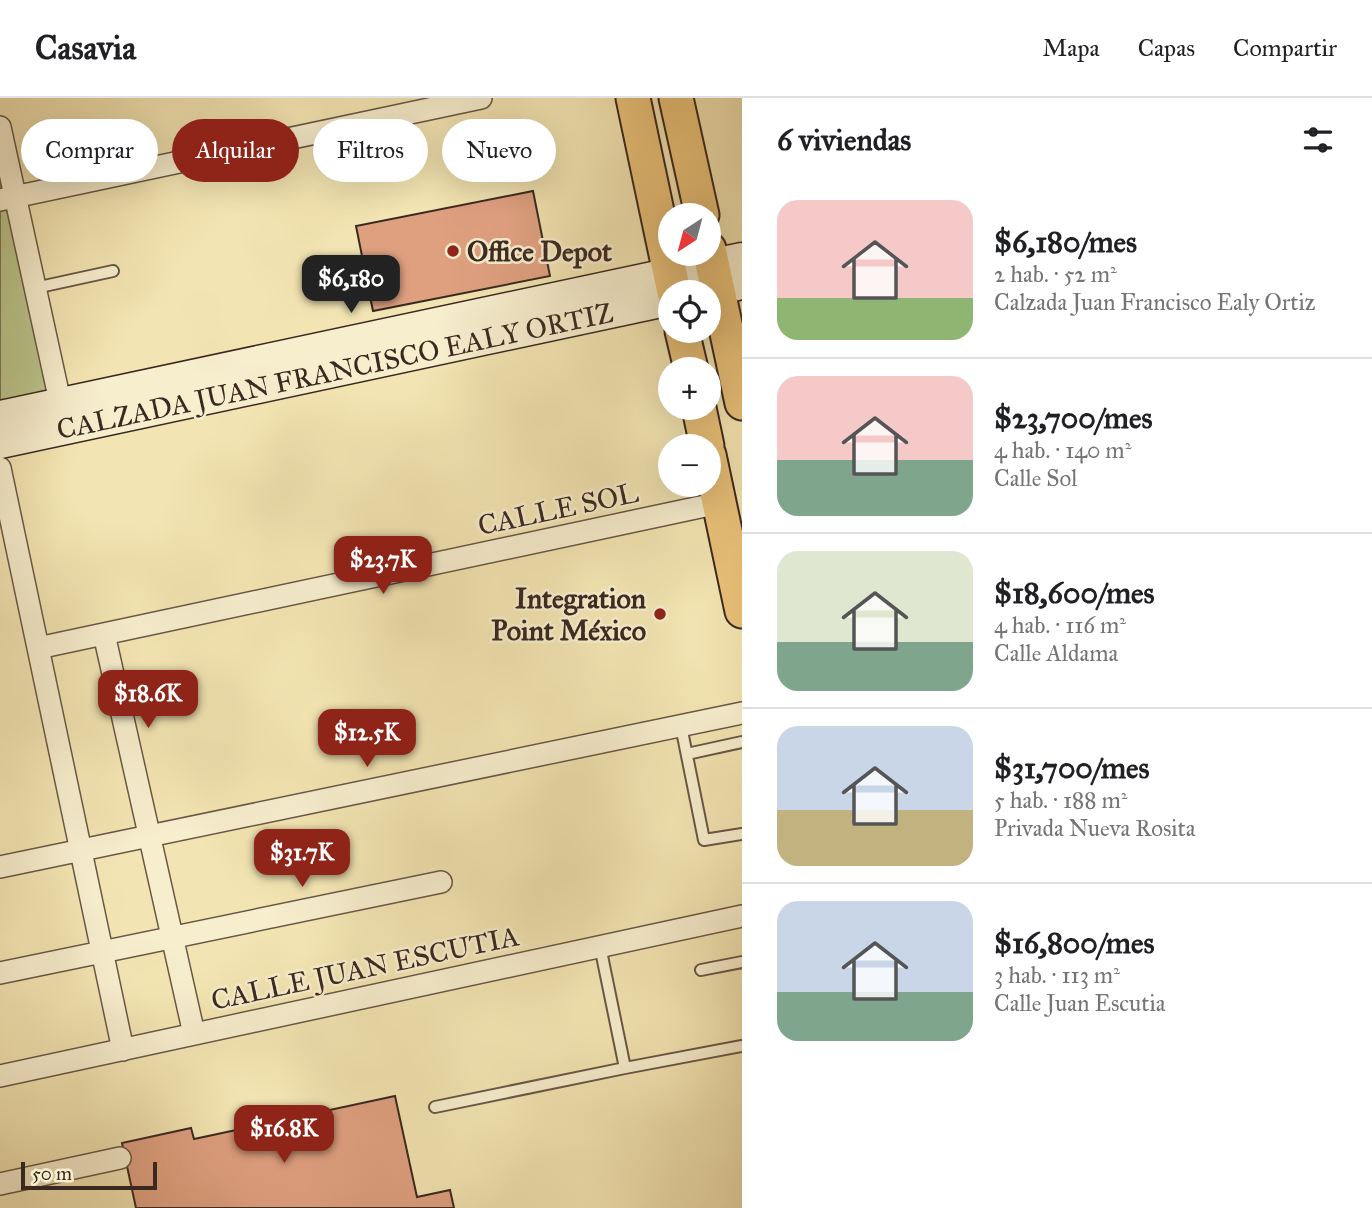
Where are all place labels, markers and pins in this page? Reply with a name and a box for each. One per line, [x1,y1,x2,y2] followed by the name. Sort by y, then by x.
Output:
[467,234,612,269] place label: Office Depot
[445,243,461,259] marker: Office Depot
[294,256,408,315] pin: $6,180
[326,536,440,596] pin: $23.7K
[491,581,646,648] place label: Integration Point México
[652,606,668,622] marker: Integration Point México
[91,670,205,730] pin: $18.6K
[310,710,424,769] pin: $12.5K
[245,830,359,889] pin: $31.7K
[227,1105,341,1165] pin: $16.8K

